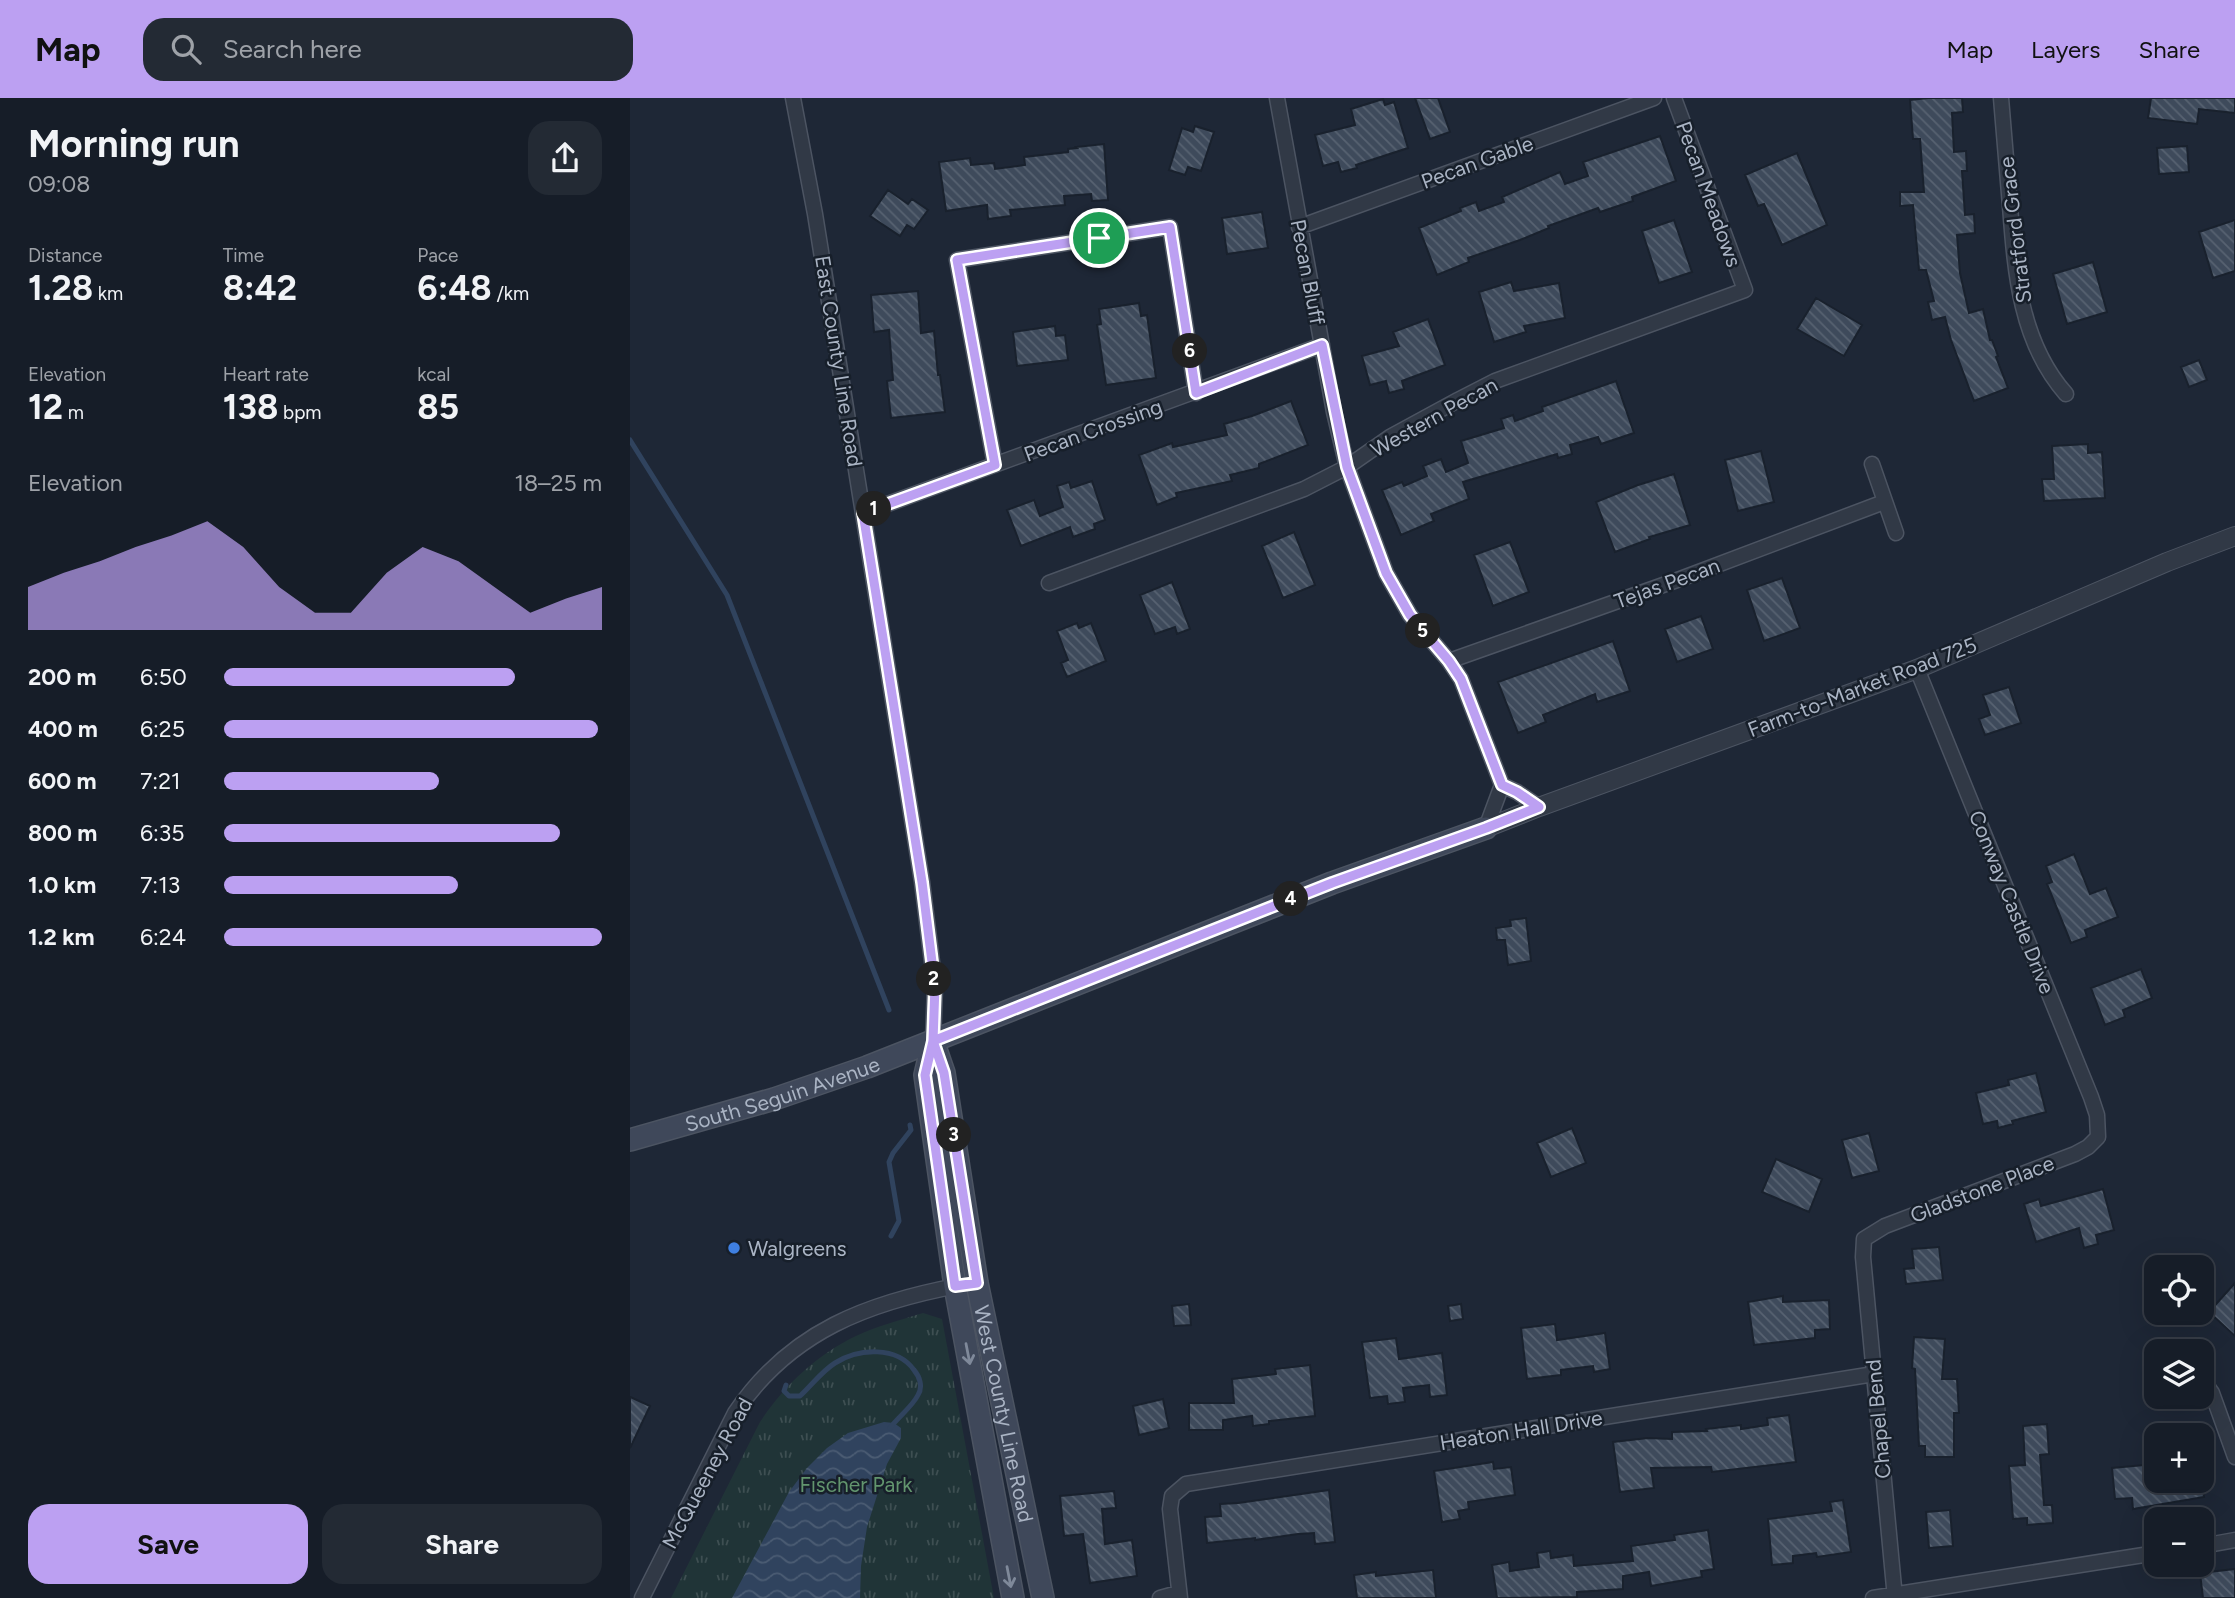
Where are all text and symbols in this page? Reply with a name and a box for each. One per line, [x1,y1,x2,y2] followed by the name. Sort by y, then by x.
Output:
[143,18,633,81] search box
[35,30,101,69] text: Map
[167,30,205,68] icon: search
[223,33,362,65] text: Search here
[1946,35,1993,64] text: Map
[2031,35,2100,64] text: Layers
[2138,35,2200,64] text: Share
[1671,118,1747,270] street label: Pecan Meadows
[28,121,240,167] text: Morning run
[528,121,602,195] button: share
[1418,130,1536,194] street label: Pecan Gable
[1994,155,2036,305] street label: Stratford Grace
[28,170,90,198] text: 09:08
[1069,208,1129,268] pin
[1286,217,1331,327] street label: Pecan Bluff
[1080,219,1118,257] icon: arrive
[28,244,102,267] text: Distance
[223,244,264,267] text: Time
[417,244,458,267] text: Pace
[810,254,868,468] street label: East County Line Road
[28,267,93,309] text: 1.28
[223,267,297,309] text: 8:42
[417,267,492,309] text: 6:48
[93,282,123,305] text: km
[492,282,529,305] text: /km
[1172,334,1208,368] pin: 6
[1184,339,1195,362] text: 6
[28,363,106,386] text: Elevation
[223,363,309,386] text: Heart rate
[417,363,451,386] text: kcal
[1366,372,1502,462] street label: Western Pecan
[28,386,63,428] text: 12
[223,386,278,428] text: 138
[417,386,459,428] text: 85
[1020,393,1166,467] street label: Pecan Crossing
[63,401,84,424] text: m
[278,401,322,424] text: bpm
[28,469,123,497] text: Elevation
[514,469,602,497] text: 18–25 m
[856,492,892,526] pin: 1
[869,497,878,520] text: 1
[1611,552,1723,614] street label: Tejas Pecan
[1406,614,1440,648] pin: 5
[1417,619,1428,642] text: 5
[1744,632,1980,742] street label: Farm-to-Market Road 725
[28,663,97,691] text: 200 m
[140,663,187,691] text: 6:50
[28,715,98,743] text: 400 m
[140,715,185,743] text: 6:25
[28,767,97,795] text: 600 m
[140,767,181,795] text: 7:21
[1964,807,2060,997] street label: Conway Castle Drive
[28,819,97,847] text: 800 m
[140,819,185,847] text: 6:35
[28,871,96,899] text: 1.0 km
[140,871,180,899] text: 7:13
[1274,882,1308,916] pin: 4
[1284,887,1297,910] text: 4
[28,923,95,951] text: 1.2 km
[140,923,186,951] text: 6:24
[916,962,952,996] pin: 2
[928,967,939,990] text: 2
[682,1051,883,1136] street label: South Seguin Avenue
[936,1118,972,1152] pin: 3
[948,1123,959,1146] text: 3
[1907,1150,2057,1228] street label: Gladstone Place
[748,1236,847,1261] place label: Walgreens
[726,1240,742,1256] marker: Walgreens
[2144,1255,2214,1577] map controls
[2144,1255,2214,1325] button: locate
[969,1303,1039,1525] street label: West County Line Road
[2144,1339,2214,1409] button: layers
[961,1342,975,1364] one-way arrow
[1860,1358,1896,1480] street label: Chapel Bend
[657,1393,757,1553] street label: McQueeney Road
[1438,1405,1604,1455] street label: Heaton Hall Drive
[2144,1423,2214,1493] button: +
[800,1472,913,1497] park label: Fischer Park
[28,1504,308,1584] button: Save
[322,1504,602,1584] button: Share
[2144,1507,2214,1577] button: −
[1003,1565,1017,1588] one-way arrow

